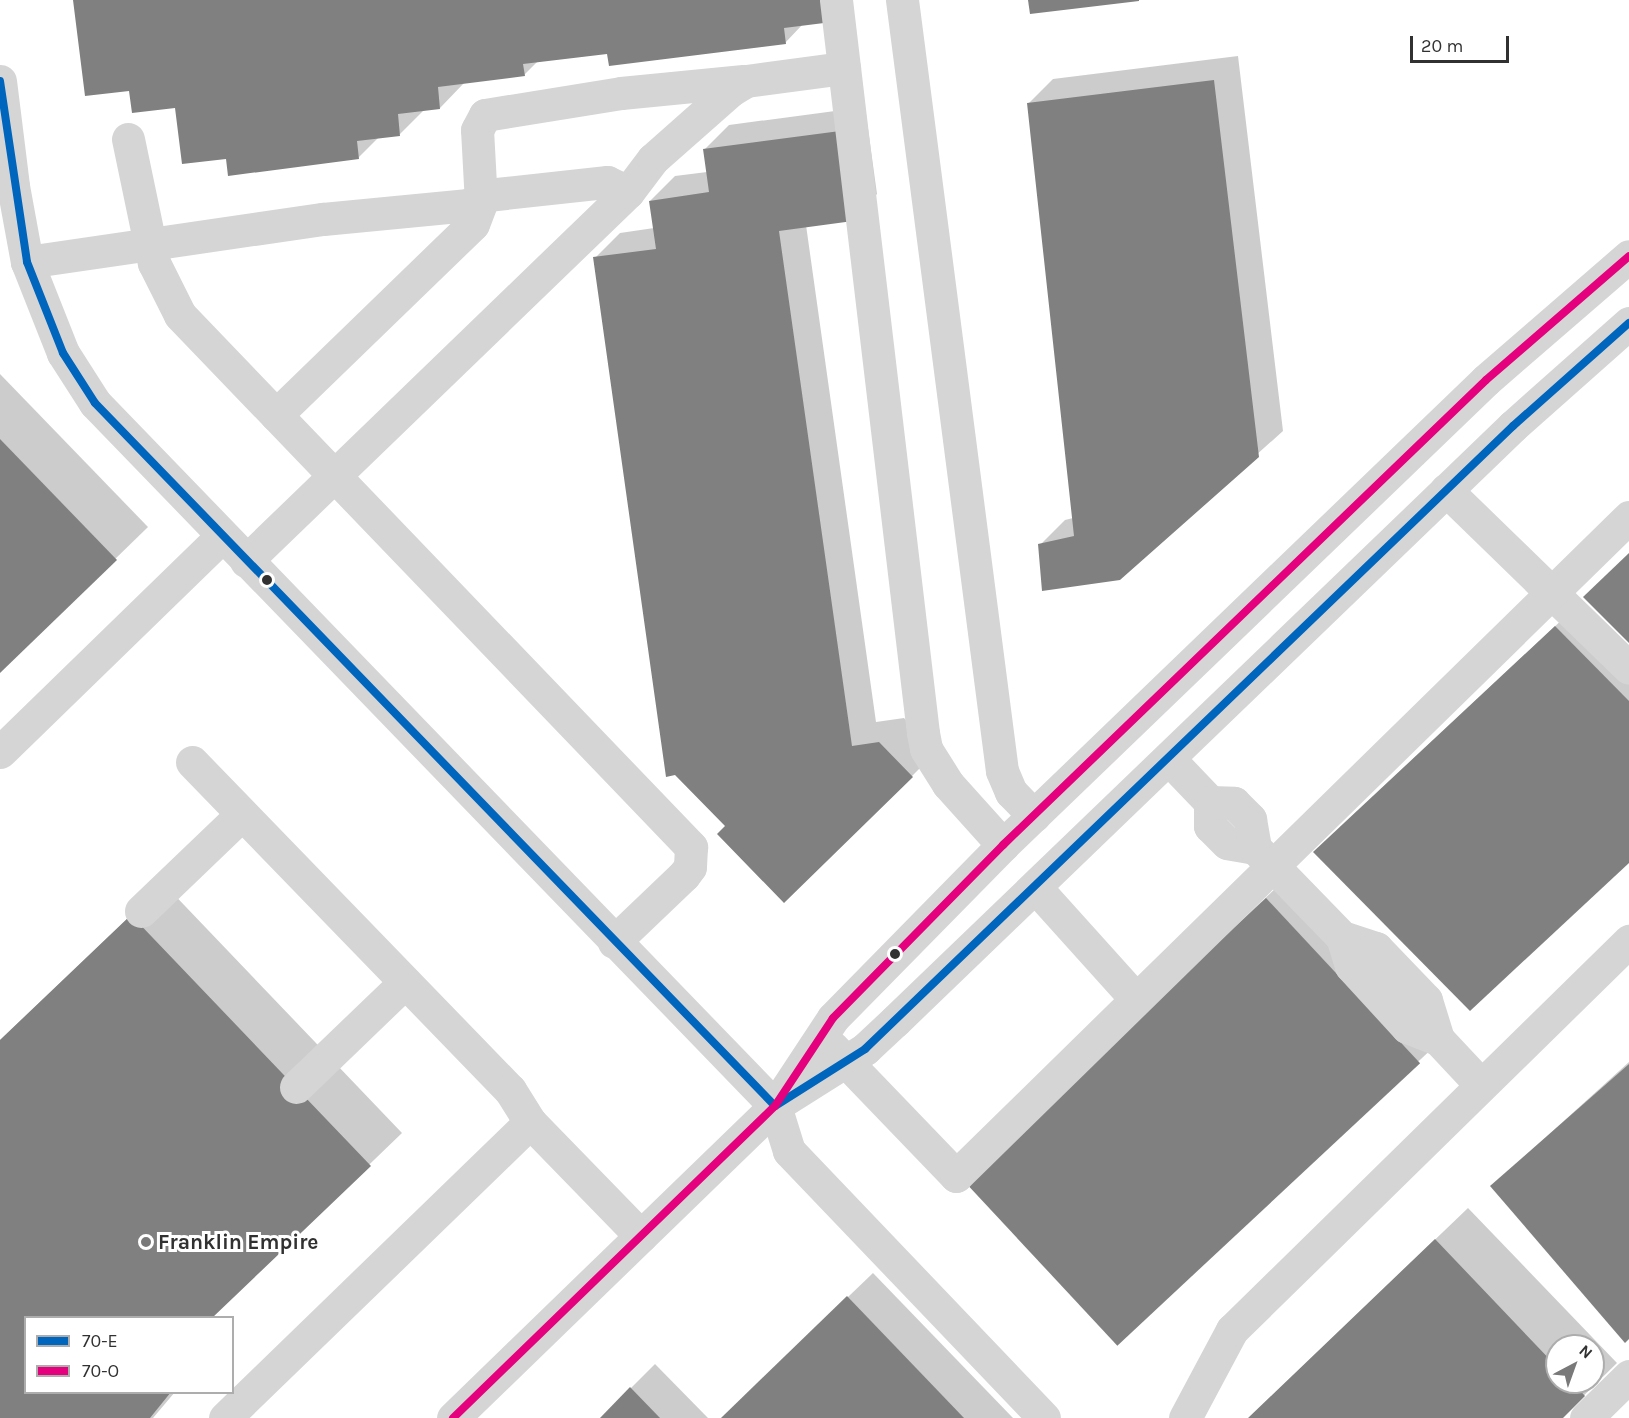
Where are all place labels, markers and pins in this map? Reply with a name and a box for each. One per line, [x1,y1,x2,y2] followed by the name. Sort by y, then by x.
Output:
[261,574,273,586] unlabelled marker
[889,948,901,960] unlabelled marker
[158,1229,319,1255] place label: Franklin Empire
[139,1235,153,1249] marker: Franklin Empire

